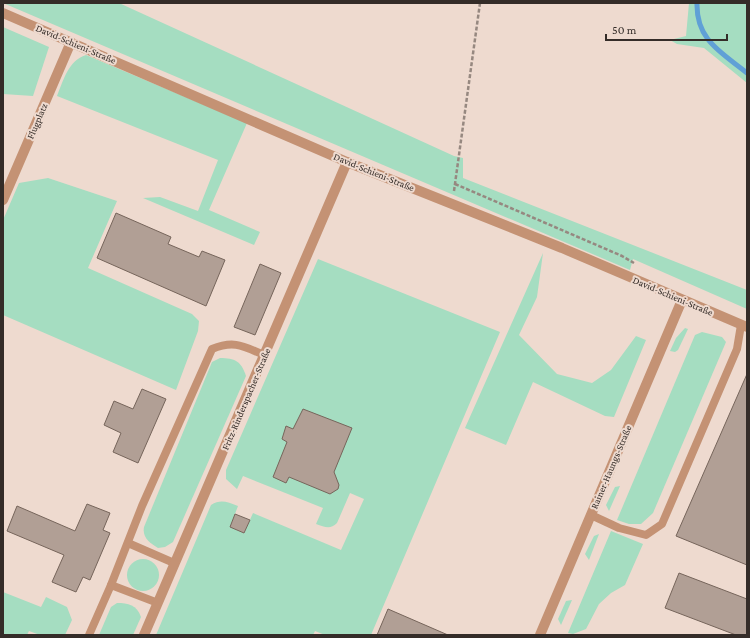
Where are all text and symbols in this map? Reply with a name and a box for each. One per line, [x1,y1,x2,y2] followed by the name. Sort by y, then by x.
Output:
[606,16,727,42] scale bar
[34,22,118,66] street label: David-Schieni-Straße
[612,23,637,37] text: 50 m
[25,101,49,141] street label: Flugplatz
[332,151,417,193] street label: David-Schieni-Straße
[631,274,715,318] street label: David-Schieni-Straße
[220,346,273,452] street label: Fritz-Rinderspacher-Straße
[588,423,634,510] street label: Rainer-Haungs-Straße

